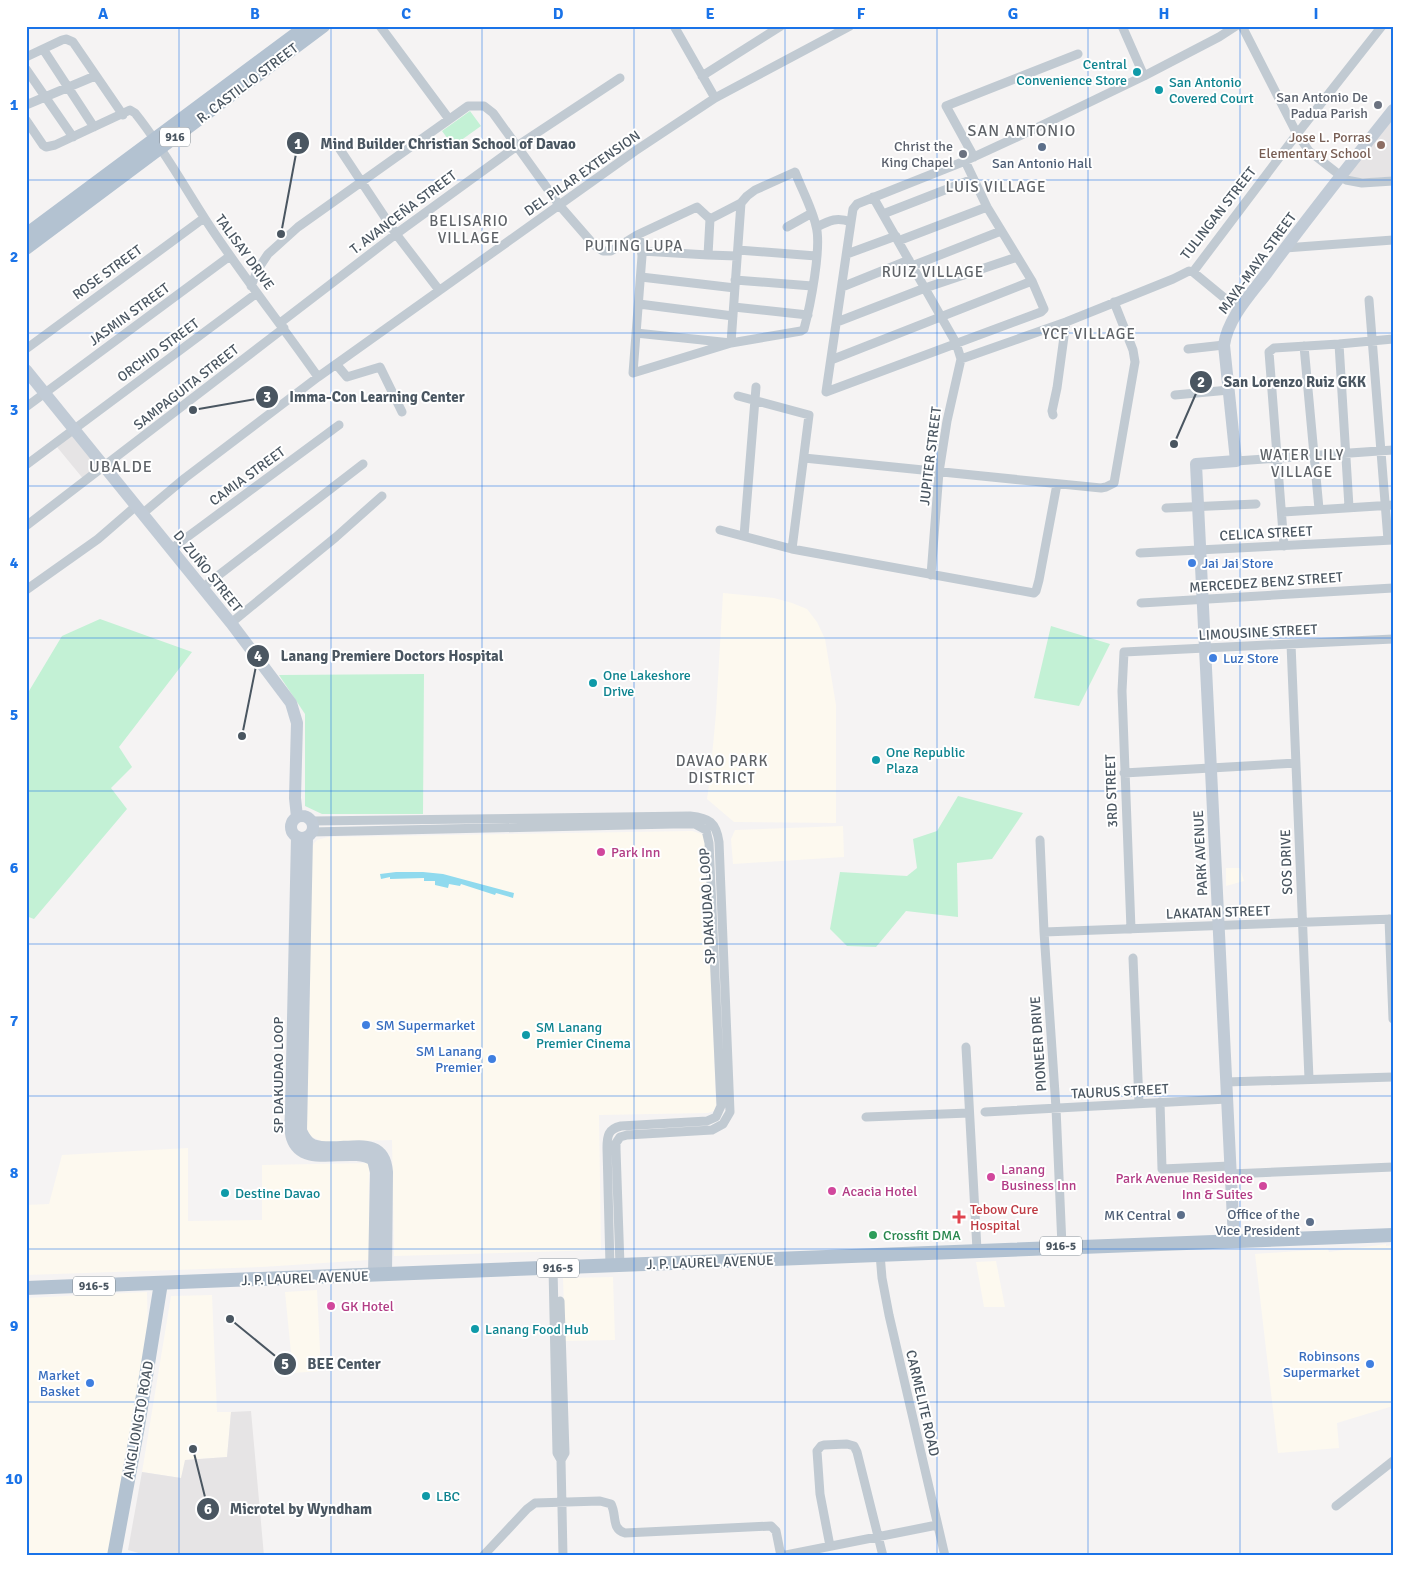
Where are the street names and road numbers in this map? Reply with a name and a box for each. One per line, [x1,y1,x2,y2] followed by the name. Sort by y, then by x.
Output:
[193,40,301,127] street label: R. CASTILLO STREET
[521,127,644,220] street label: DEL PILAR EXTENSION
[160,128,190,146] road number: 916
[1177,164,1260,263] street label: TULINGAN STREET
[347,167,460,258] street label: T. AVANCEÑA STREET
[1215,209,1300,317] street label: MAYA-MAYA STREET
[212,211,278,293] street label: TALISAY DRIVE
[69,241,145,303] street label: ROSE STREET
[86,279,173,349] street label: JASMIN STREET
[114,315,203,386] street label: ORCHID STREET
[130,341,242,434] street label: SAMPAGUITA STREET
[916,406,945,506] street label: JUPITER STREET
[206,443,289,510] street label: CAMIA STREET
[1219,523,1313,544] street label: CELICA STREET
[170,527,246,616] street label: D. ZUÑO STREET
[1189,569,1344,596] street label: MERCEDEZ BENZ STREET
[1198,621,1318,644] street label: LIMOUSINE STREET
[1102,754,1121,828] street label: 3RD STREET
[1190,809,1211,896] street label: PARK AVENUE
[1277,829,1296,895] street label: SOS DRIVE
[696,847,719,965] street label: SP DAKUDAO LOOP
[1166,902,1271,923] street label: LAKATAN STREET
[1027,996,1050,1092] street label: PIONEER DRIVE
[270,1017,287,1133] street label: SP DAKUDAO LOOP
[1071,1080,1169,1103] street label: TAURUS STREET
[1040,1236,1082,1256] road number: 916-5
[646,1252,774,1273] street label: J. P. LAUREL AVENUE
[537,1258,579,1278] road number: 916-5
[241,1268,369,1289] street label: J. P. LAUREL AVENUE
[73,1276,115,1295] road number: 916-5
[902,1348,943,1458] street label: CARMELITE ROAD
[120,1360,157,1481] street label: ANGLIONGTO ROAD

